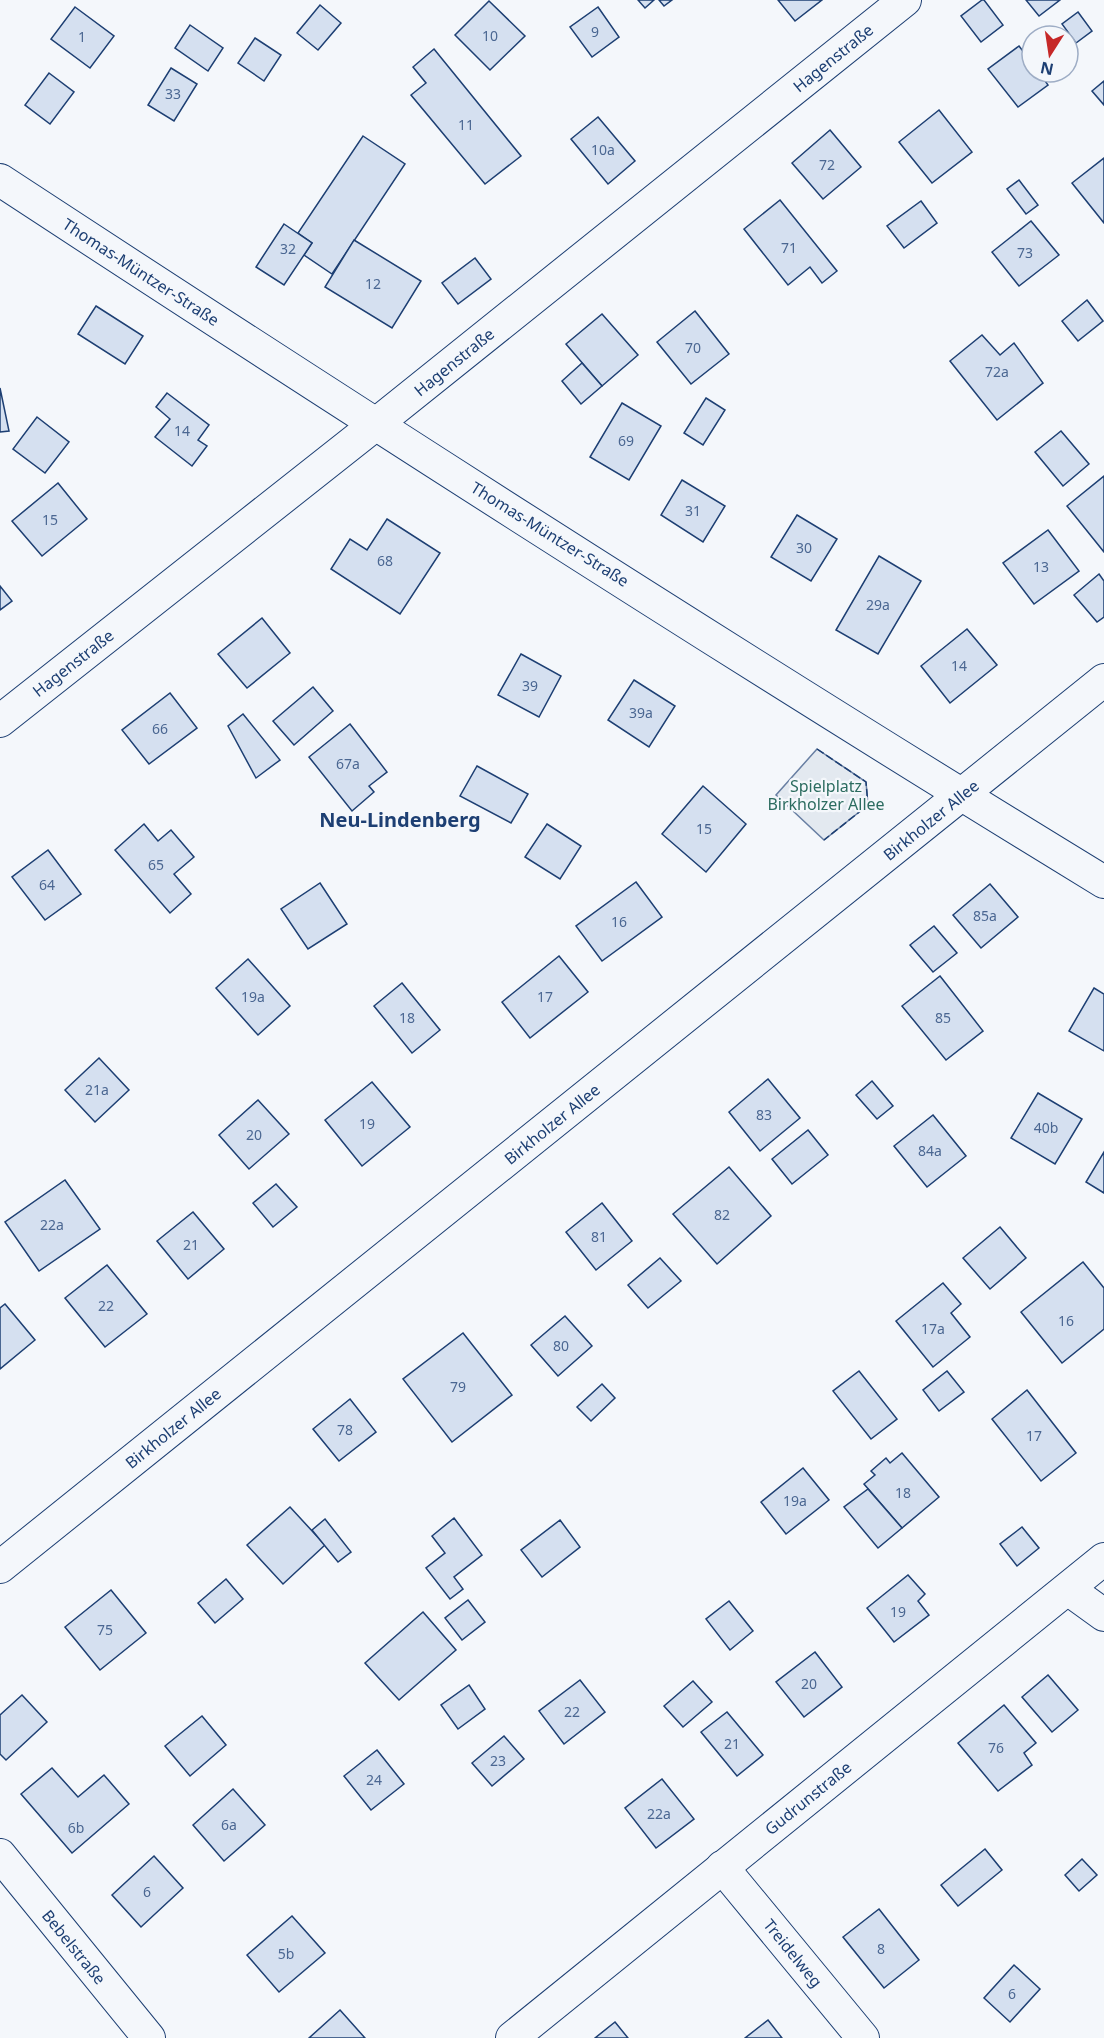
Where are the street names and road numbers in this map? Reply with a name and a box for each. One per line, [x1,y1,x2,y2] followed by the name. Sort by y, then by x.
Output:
[788,19,878,97] street label: Hagenstraße
[58,213,224,331] street label: Thomas-Müntzer-Straße
[409,323,499,401] street label: Hagenstraße
[467,476,633,592] street label: Thomas-Müntzer-Straße
[28,624,118,702] street label: Hagenstraße
[879,775,983,865] street label: Birkholzer Allee
[500,1079,604,1169] street label: Birkholzer Allee
[121,1383,225,1473] street label: Birkholzer Allee
[760,1756,856,1840] street label: Gudrunstraße
[37,1905,111,1989] street label: Bebelstraße
[759,1914,827,1992] street label: Treidelweg

